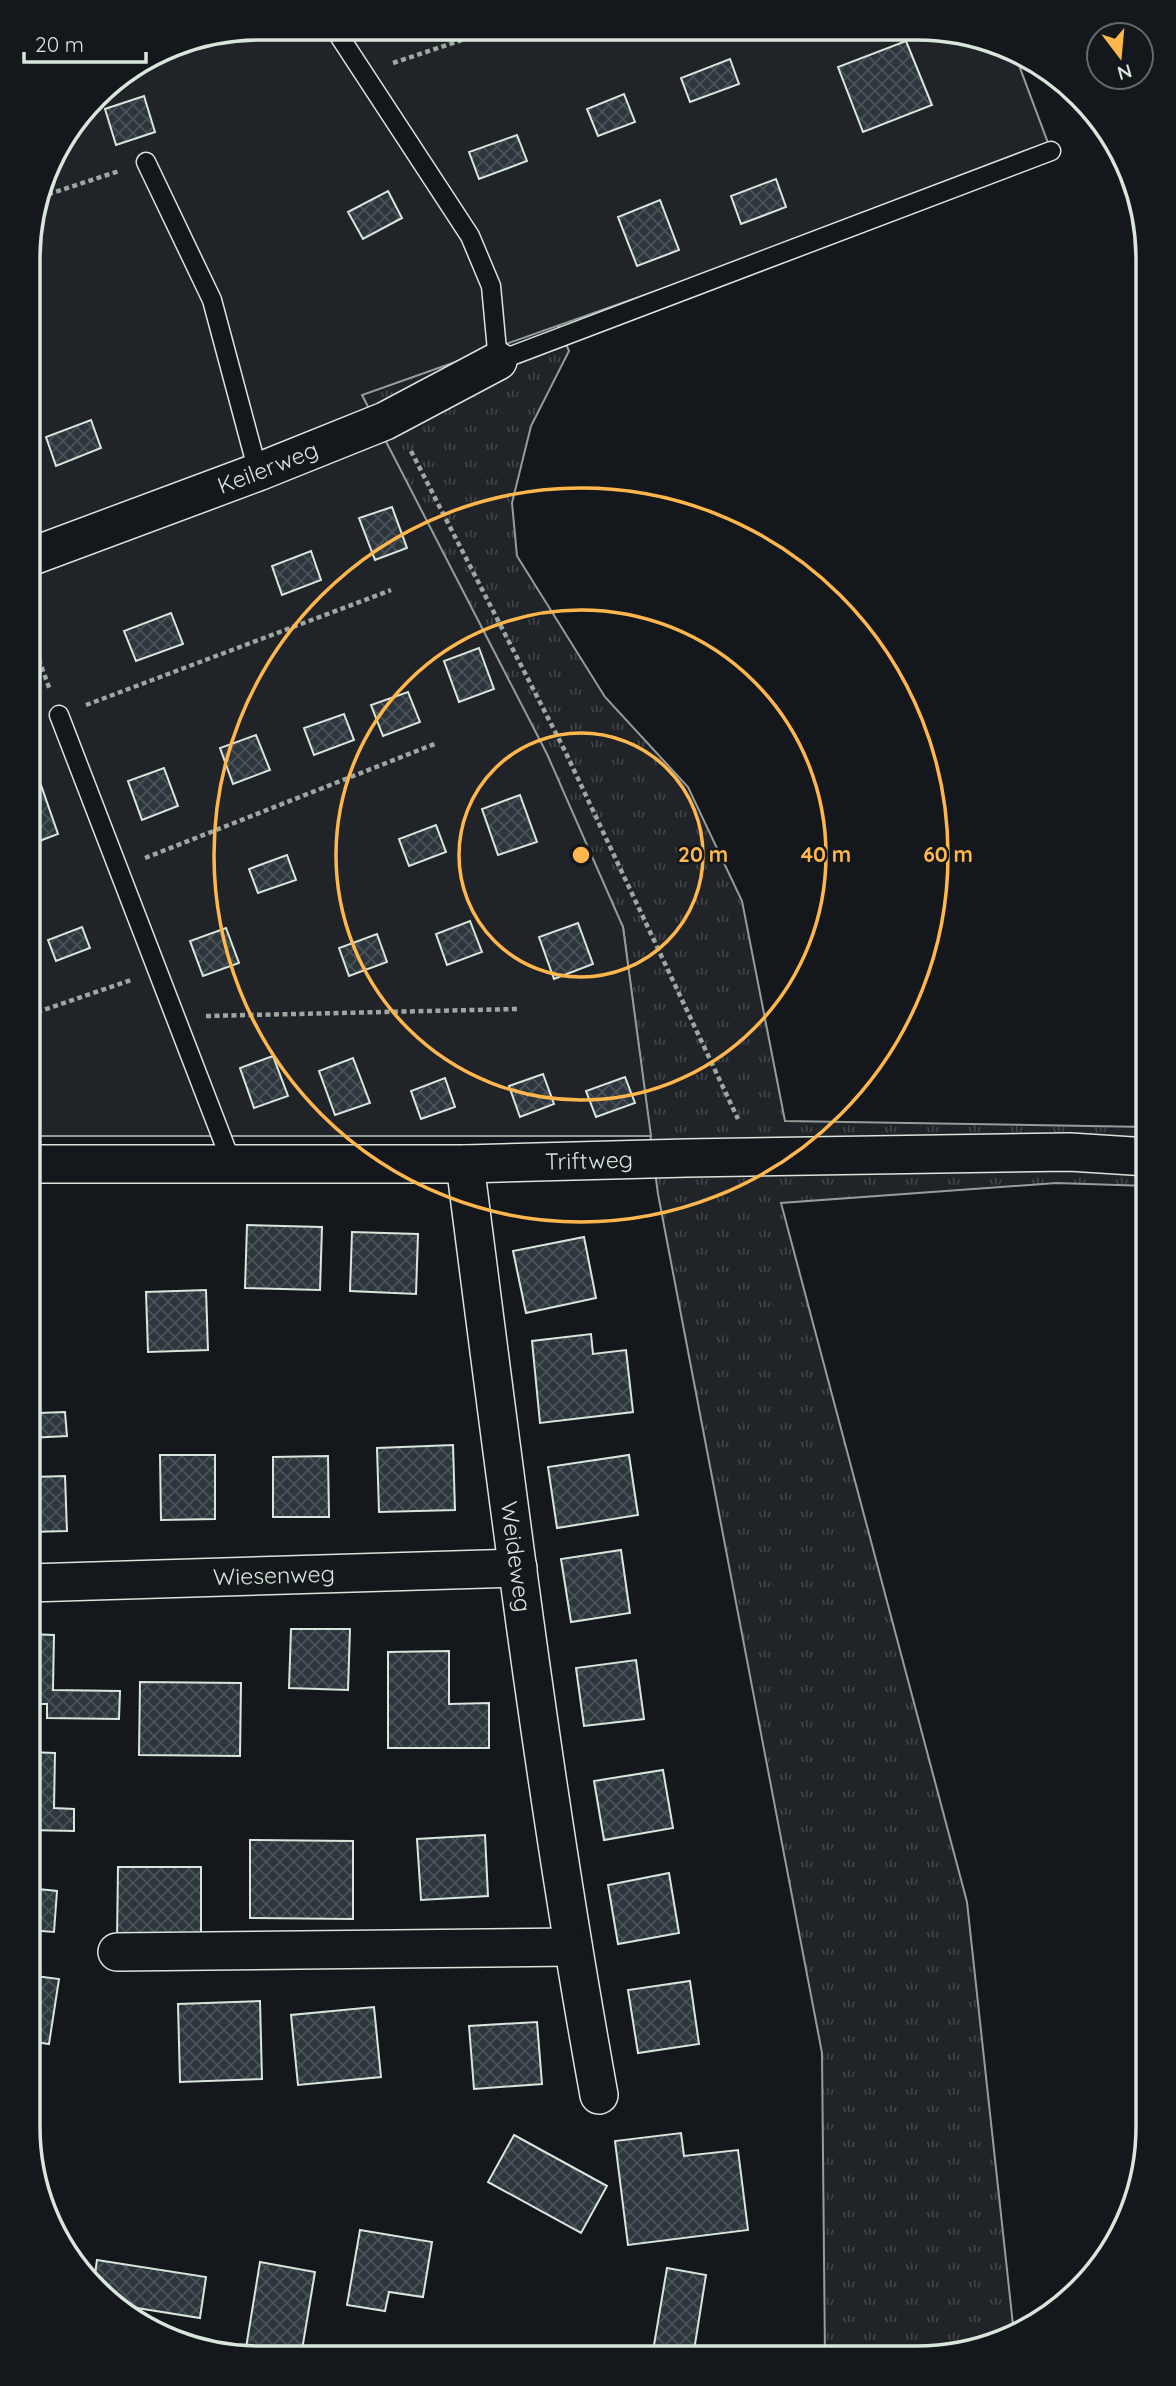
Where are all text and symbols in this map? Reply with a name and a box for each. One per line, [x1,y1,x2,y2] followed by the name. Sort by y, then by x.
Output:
[24,21,147,65] scale bar
[1085,21,1155,91] north arrow
[35,31,84,57] text: 20 m
[1115,59,1135,86] text: N
[213,434,322,500] street label: Keilerweg
[678,841,728,867] text: 20 m
[801,841,851,867] text: 40 m
[923,841,973,867] text: 60 m
[569,843,593,867] centre of rings
[545,1144,633,1176] street label: Triftweg
[495,1500,538,1614] street label: Weideweg
[213,1559,335,1591] street label: Wiesenweg

